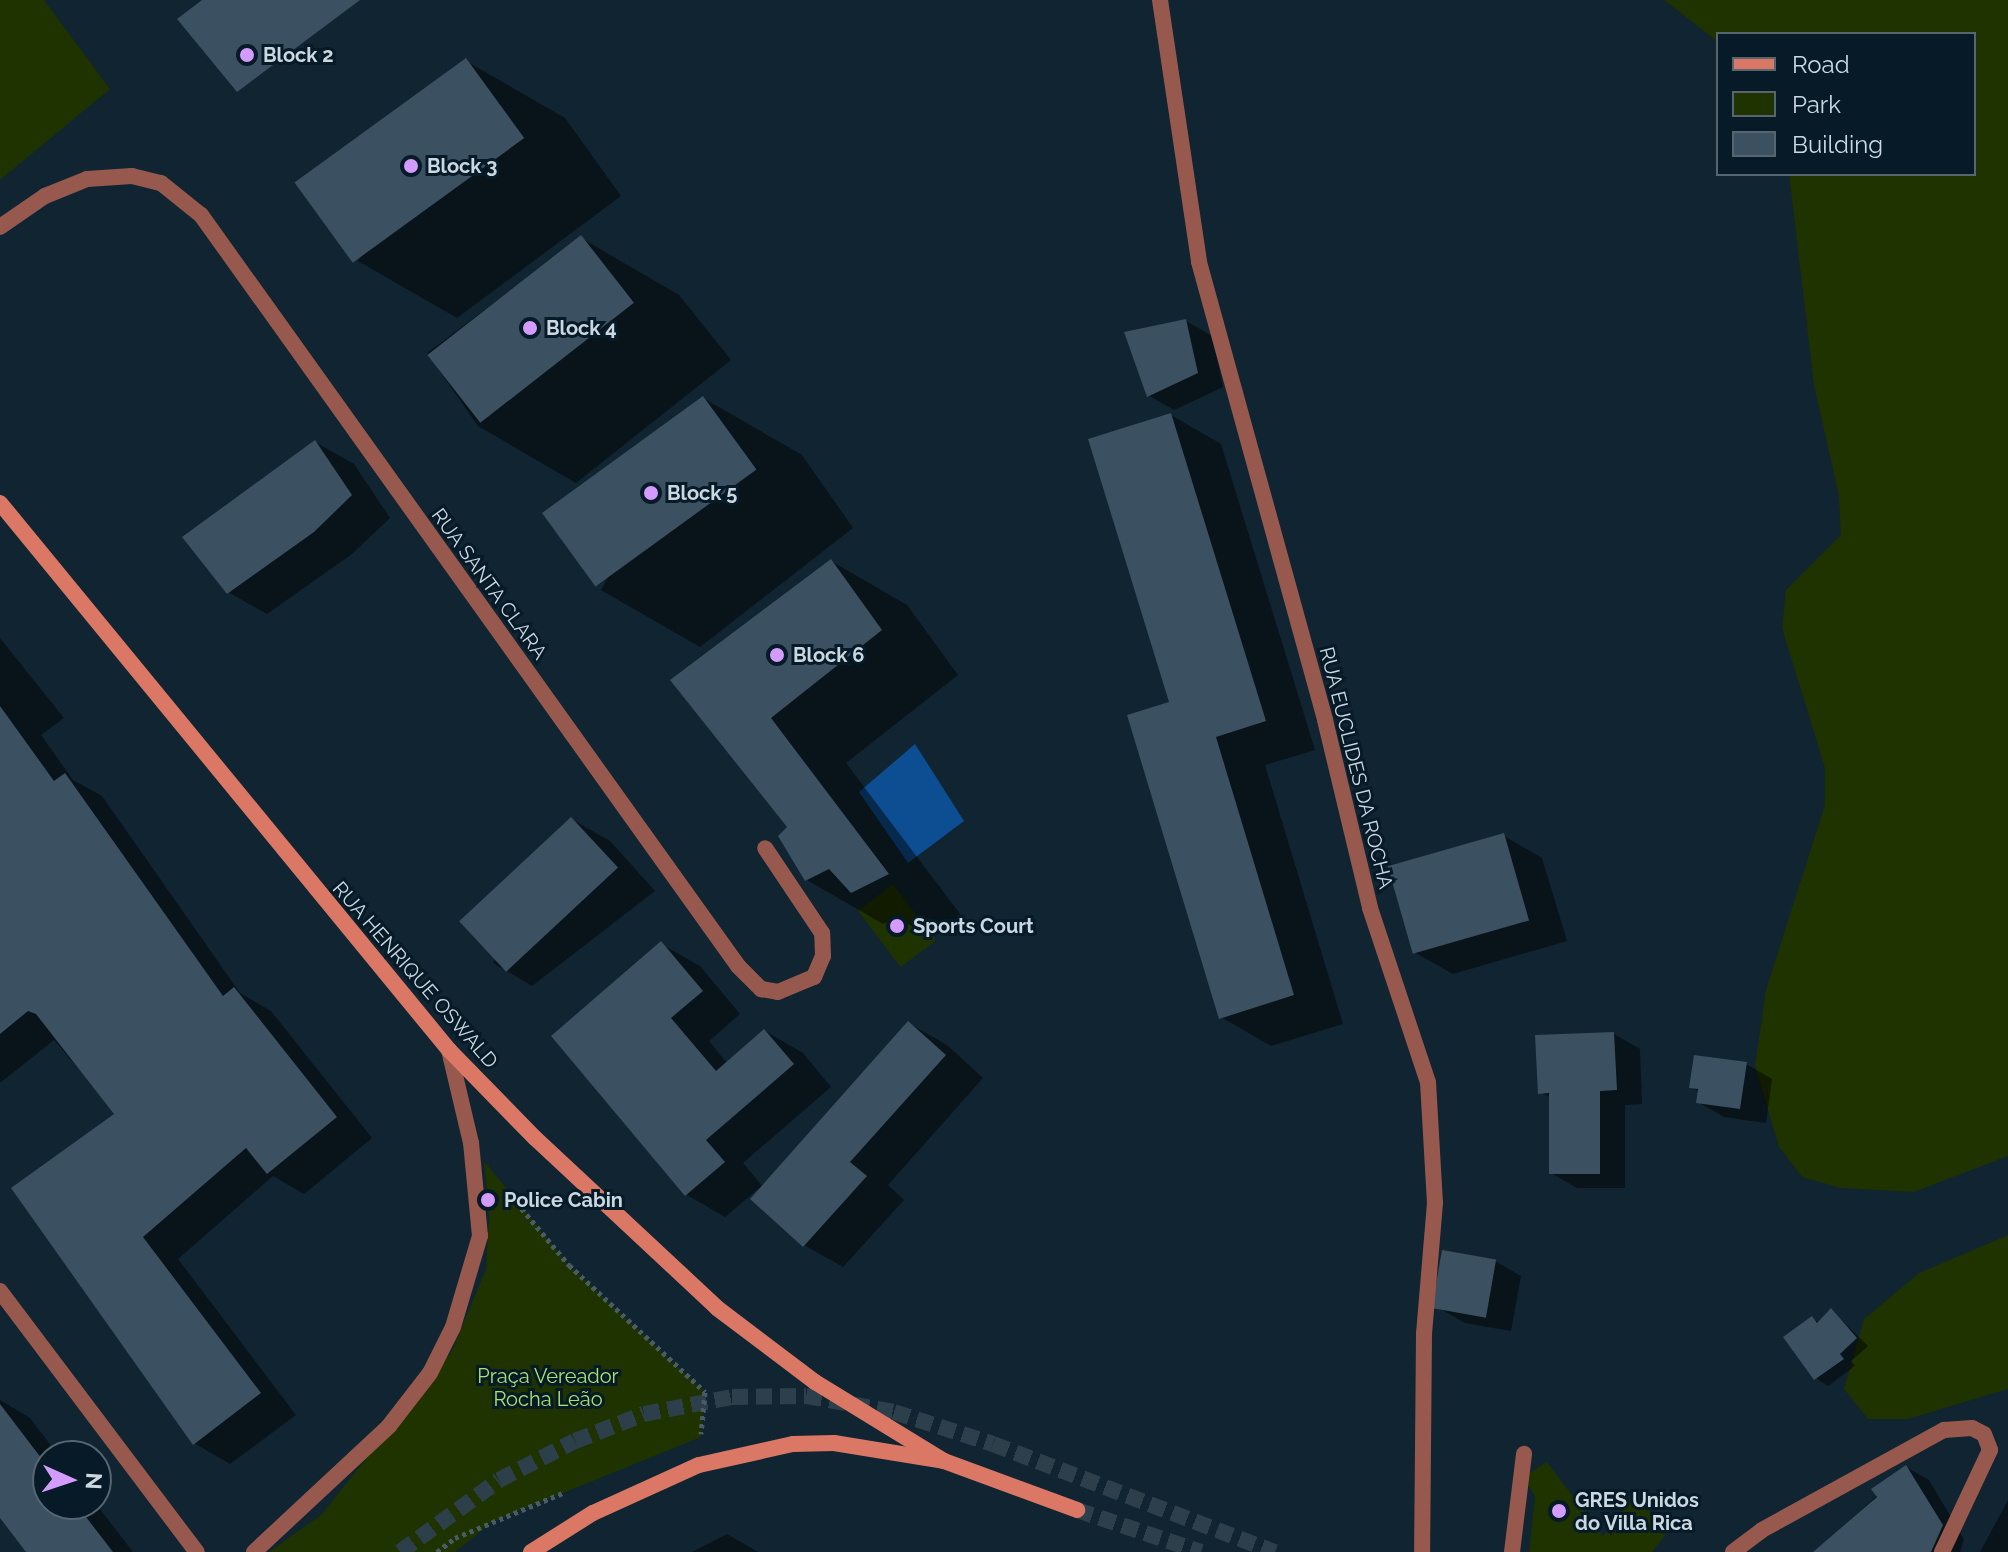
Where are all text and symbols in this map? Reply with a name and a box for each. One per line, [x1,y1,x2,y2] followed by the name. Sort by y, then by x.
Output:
[1716,32,1976,176] legend
[263,43,334,67] place label: Block 2
[238,46,256,64] marker: Block 2
[1792,50,1850,79] text: Road
[1792,90,1841,119] text: Park
[1792,130,1883,159] text: Building
[427,154,497,178] place label: Block 3
[402,157,420,175] marker: Block 3
[546,316,617,340] place label: Block 4
[521,319,539,337] marker: Block 4
[667,481,737,505] place label: Block 5
[642,484,660,502] marker: Block 5
[426,503,552,665] street label: RUA SANTA CLARA
[793,643,864,667] place label: Block 6
[1314,644,1398,892] street label: RUA EUCLIDES DA ROCHA
[768,646,786,664] marker: Block 6
[327,877,503,1073] street label: RUA HENRIQUE OSWALD
[913,914,1034,938] place label: Sports Court
[888,917,906,935] marker: Sports Court
[504,1188,623,1212] place label: Police Cabin
[479,1191,497,1209] marker: Police Cabin
[477,1365,619,1412] park label: Praça Vereador Rocha Leão
[32,1440,112,1520] north arrow
[81,1472,107,1490] text: N
[1575,1488,1699,1535] place label: GRES Unidos do Villa Rica
[1550,1502,1568,1520] marker: GRES Unidos do Villa Rica

